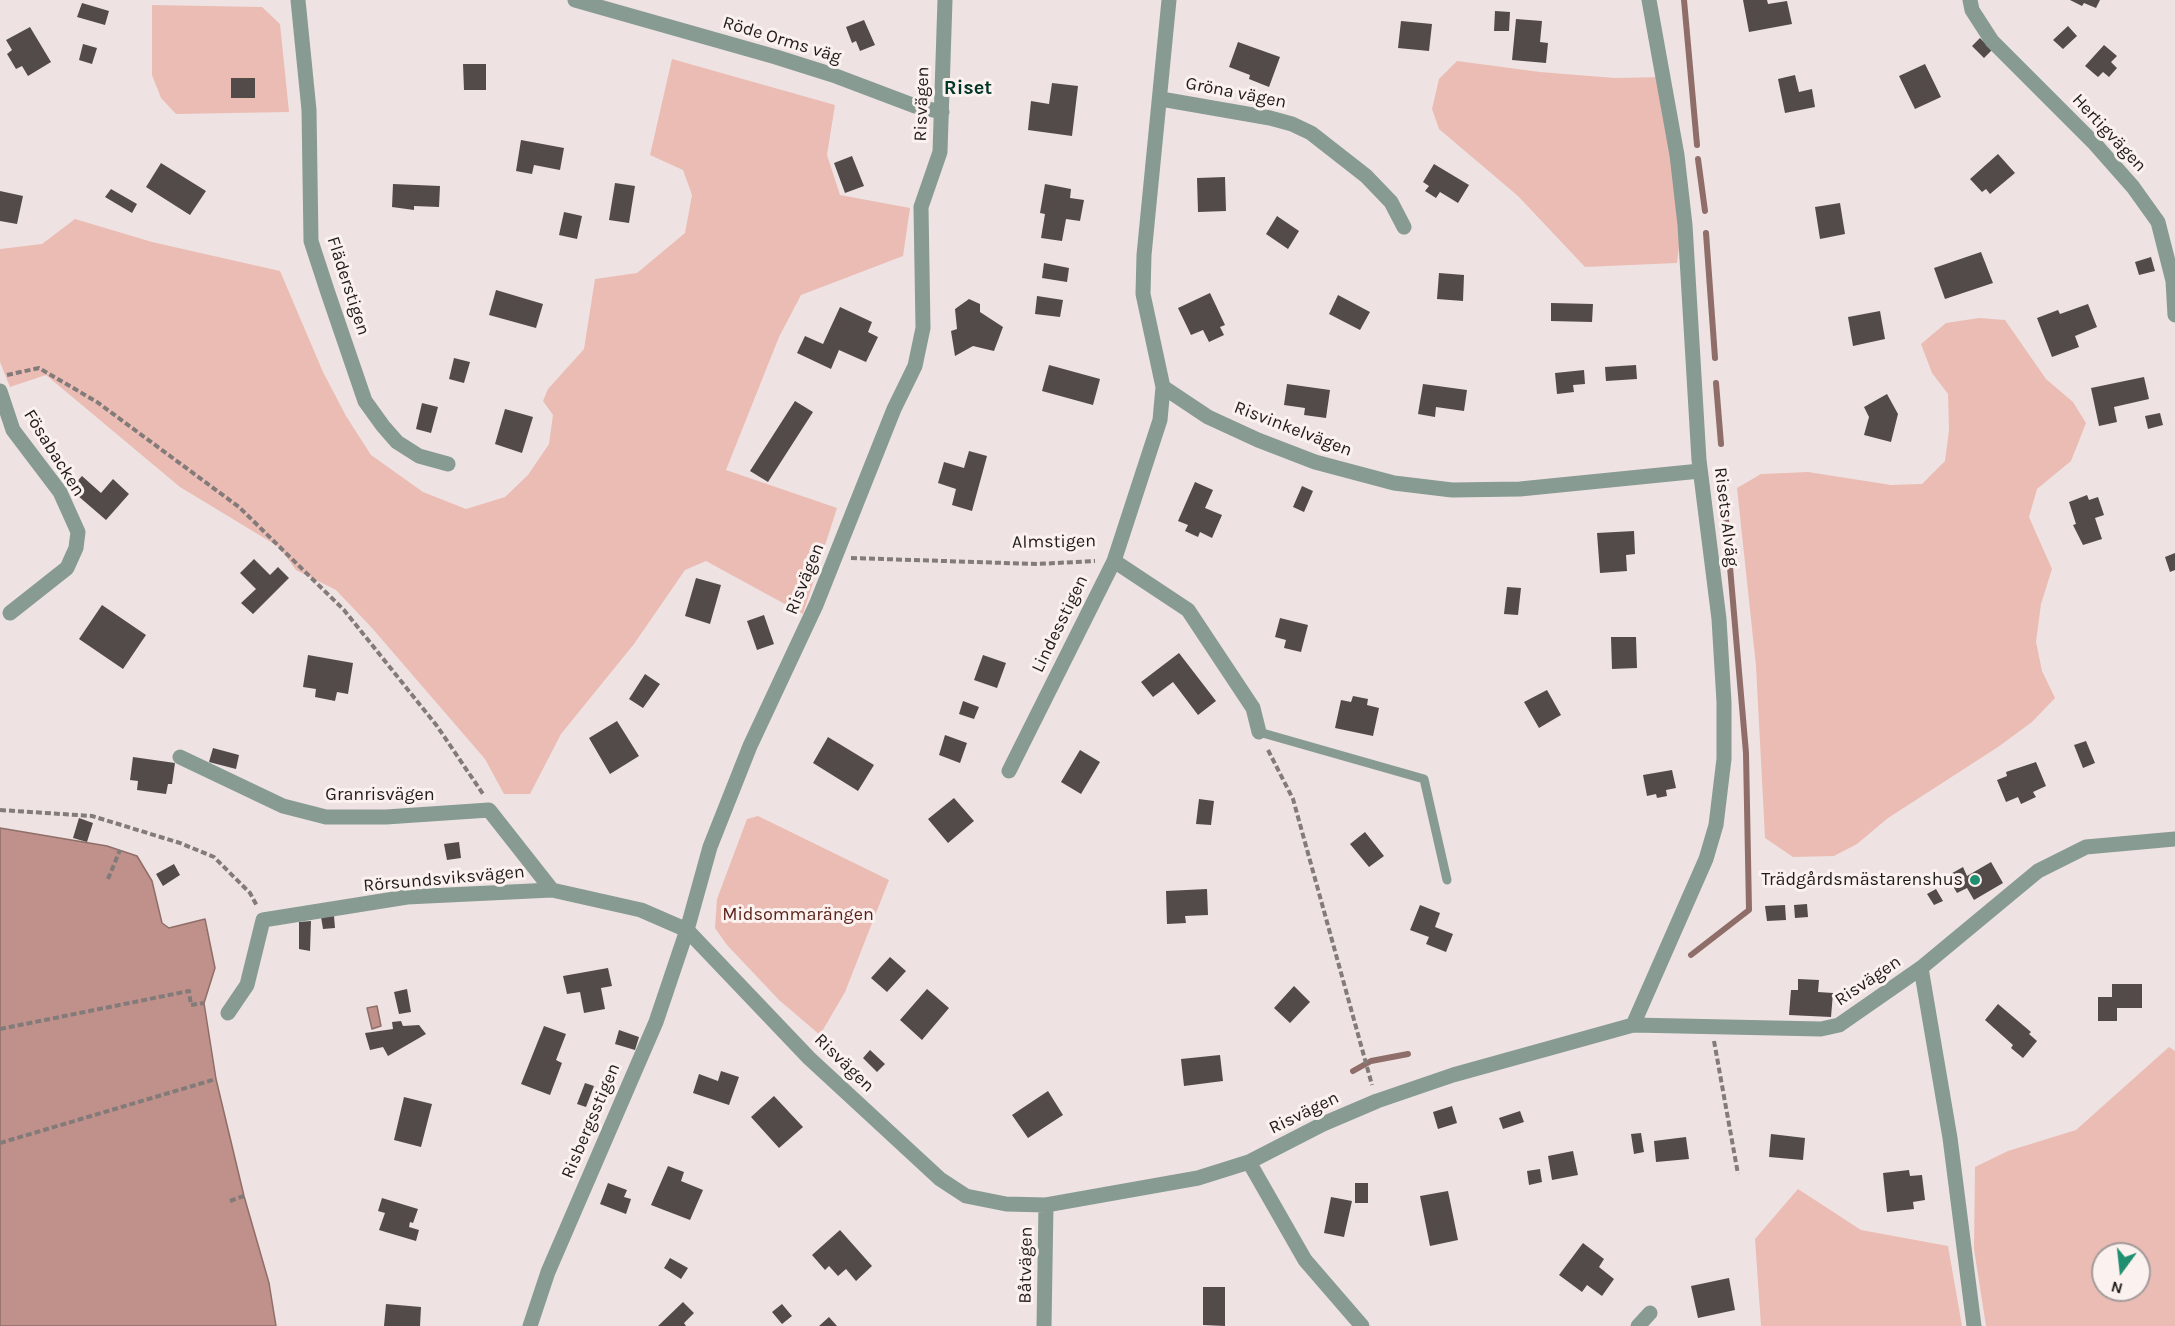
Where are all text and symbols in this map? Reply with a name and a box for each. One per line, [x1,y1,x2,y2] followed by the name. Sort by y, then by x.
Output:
[720,12,844,68] street label: Röde Orms väg
[910,66,934,142] street label: Risvägen
[1184,73,1288,113] street label: Gröna vägen
[944,76,992,100] district label: Riset
[2067,89,2151,177] street label: Hertigvägen
[322,234,374,338] street label: Fläderstigen
[1231,397,1355,461] street label: Risvinkelvägen
[19,406,89,500] street label: Fösabacken
[1709,466,1743,568] street label: Risets Alväg
[1012,530,1096,554] street label: Almstigen
[781,540,829,618] street label: Risvägen
[1027,572,1093,676] street label: Lindesstigen
[325,784,435,806] street label: Granrisvägen
[362,861,526,897] street label: Rörsundsviksvägen
[1761,869,1963,891] place label: Trädgårdsmästarenshus
[1968,873,1982,887] marker: Trädgårdsmästarenshus
[722,904,874,926] park label: Midsommarängen
[1831,951,1905,1011] street label: Risvägen
[809,1029,879,1097] street label: Risvägen
[557,1060,625,1182] street label: Risbergsstigen
[1266,1087,1342,1139] street label: Risvägen
[1015,1226,1037,1304] street label: Båtvägen
[2091,1242,2151,1302] north arrow
[2109,1277,2125,1299] text: N

